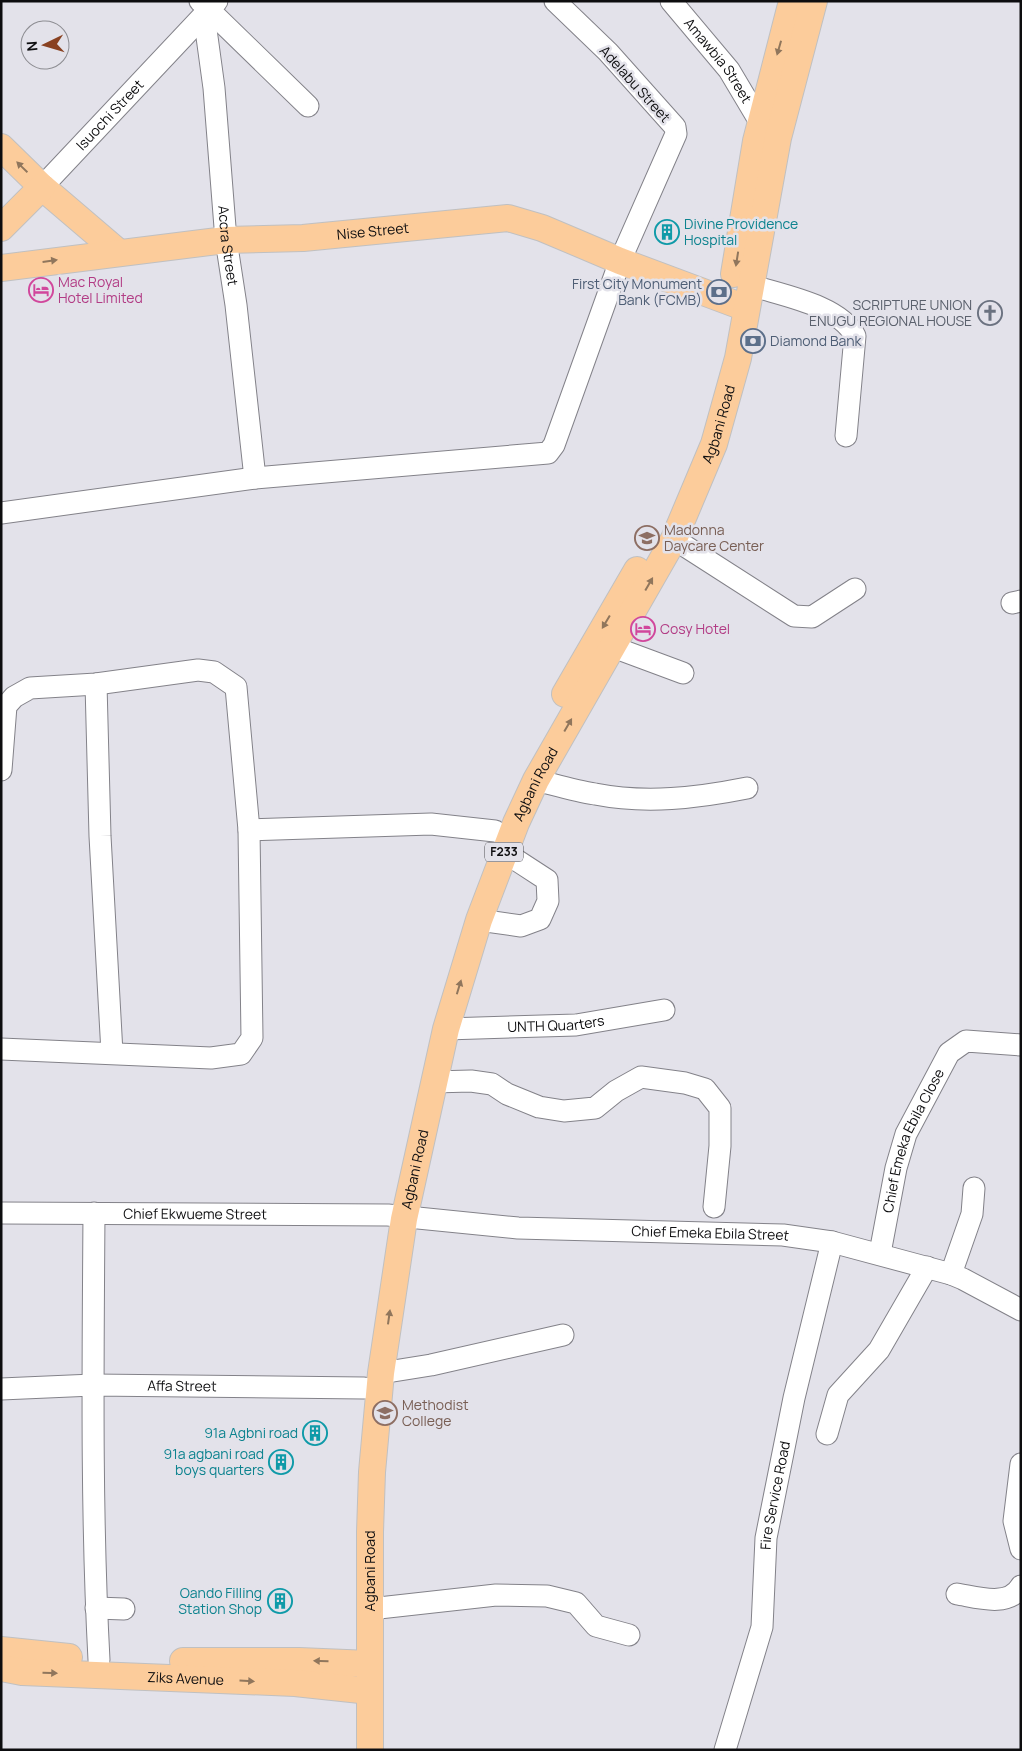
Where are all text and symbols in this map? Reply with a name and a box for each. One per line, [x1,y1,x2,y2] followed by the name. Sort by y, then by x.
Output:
[680,14,757,107] street label: Amawbia Street
[20,20,70,70] north arrow
[22,40,41,52] text: N
[596,41,675,126] street label: Adelabu Street
[775,41,783,56] one-way arrow
[72,75,148,154] street label: Isuochi Street
[16,161,28,173] one-way arrow
[214,205,243,287] street label: Accra Street
[684,214,798,249] place label: Divine Providence Hospital
[336,218,410,244] street label: Nise Street
[654,219,680,245] building icon: Divine Providence Hospital
[732,251,740,267] one-way arrow
[42,257,58,265] one-way arrow
[58,272,143,307] place label: Mac Royal Hotel Limited
[572,274,702,309] place label: First City Monument Bank (FCMB)
[28,277,54,303] hotel icon: Mac Royal Hotel Limited
[706,279,732,305] bank icon: First City Monument Bank (FCMB)
[809,295,972,330] place label: SCRIPTURE UNION ENUGU REGIONAL HOUSE
[977,300,1003,326] church icon: SCRIPTURE UNION ENUGU REGIONAL HOUSE
[740,328,766,354] bank icon: Diamond Bank
[770,331,863,350] place label: Diamond Bank
[697,383,739,466] street label: Agbani Road
[664,520,764,555] place label: Madonna Daycare Center
[634,525,660,551] school or university icon: Madonna Daycare Center
[645,578,654,591] one-way arrow
[602,615,611,628] one-way arrow
[630,616,656,642] hotel icon: Cosy Hotel
[660,619,730,638] place label: Cosy Hotel
[564,718,572,732] one-way arrow
[508,743,562,824] street label: Agbani Road
[485,842,523,862] road number: F233
[455,979,463,994] one-way arrow
[507,1010,606,1036] street label: UNTH Quarters
[878,1065,948,1214] street label: Chief Emeka Ebila Close
[396,1128,432,1211] street label: Agbani Road
[123,1204,267,1223] street label: Chief Ekwueme Street
[631,1221,791,1245] street label: Chief Emeka Ebila Street
[386,1309,394,1325] one-way arrow
[147,1376,217,1395] street label: Affa Street
[402,1395,469,1430] place label: Methodist College
[372,1400,398,1426] school or university icon: Methodist College
[302,1420,328,1446] building icon: 91a Agbni road
[204,1423,298,1442] place label: 91a Agbni road
[755,1439,794,1550] street label: Fire Service Road
[164,1444,264,1479] place label: 91a agbani road boys quarters
[268,1449,294,1475] building icon: 91a agbani road boys quarters
[360,1531,379,1611] street label: Agbani Road
[178,1583,262,1618] place label: Oando Filling Station Shop
[267,1588,293,1614] building icon: Oando Filling Station Shop
[313,1657,329,1665] one-way arrow
[147,1667,224,1689] street label: Ziks Avenue
[42,1669,58,1677] one-way arrow
[239,1678,255,1686] one-way arrow

